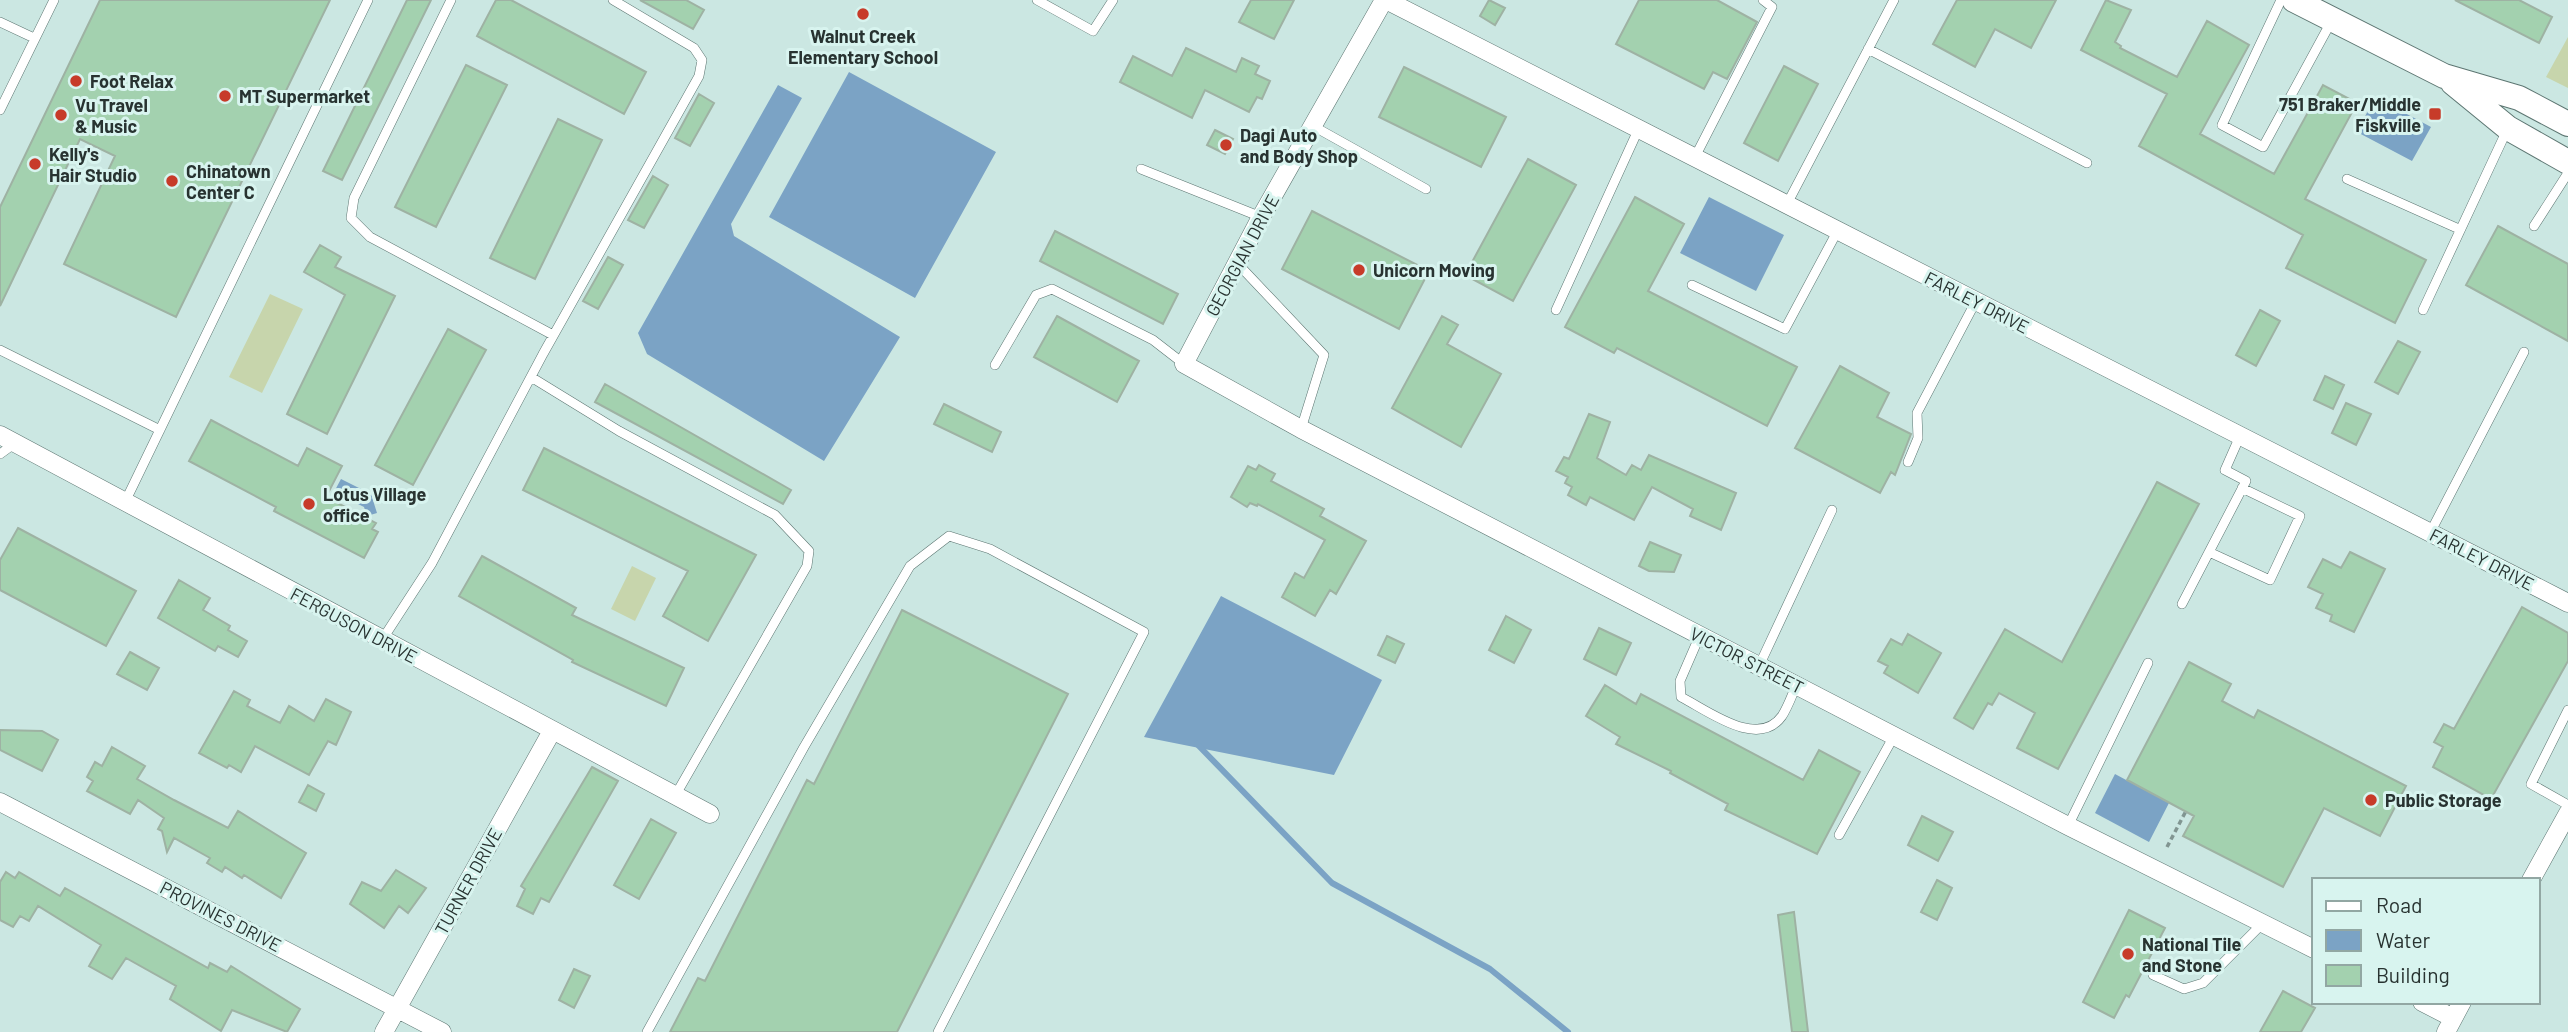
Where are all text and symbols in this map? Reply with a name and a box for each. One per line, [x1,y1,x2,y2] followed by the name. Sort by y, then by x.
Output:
[855,6,871,22] marker: Walnut Creek Elementary School
[788,25,938,68] place label: Walnut Creek Elementary School
[90,70,174,92] place label: Foot Relax
[68,73,84,89] marker: Foot Relax
[239,85,370,107] place label: MT Supermarket
[217,88,233,104] marker: MT Supermarket
[2279,93,2421,136] place label: 751 Braker/Middle Fiskville
[75,94,148,137] place label: Vu Travel & Music
[2427,106,2443,122] marker: 751 Braker/Middle Fiskville
[53,107,69,123] marker: Vu Travel & Music
[1240,124,1358,167] place label: Dagi Auto and Body Shop
[1218,137,1234,153] marker: Dagi Auto and Body Shop
[49,143,137,186] place label: Kelly's Hair Studio
[27,156,43,172] marker: Kelly's Hair Studio
[186,160,271,203] place label: Chinatown Center C
[164,173,180,189] marker: Chinatown Center C
[1201,190,1283,320] street label: GEORGIAN DRIVE
[1373,259,1495,281] place label: Unicorn Moving
[1351,262,1367,278] marker: Unicorn Moving
[1921,266,2033,338] street label: FARLEY DRIVE
[323,483,426,526] place label: Lotus Village office
[301,496,317,512] marker: Lotus Village office
[2426,523,2538,595] street label: FARLEY DRIVE
[287,582,421,668] street label: FERGUSON DRIVE
[1686,622,1808,698] street label: VICTOR STREET
[2385,789,2502,811] place label: Public Storage
[2363,792,2379,808] marker: Public Storage
[430,824,506,938] street label: TURNER DRIVE
[157,876,285,956] street label: PROVINES DRIVE
[2312,878,2540,1004] legend
[2376,892,2422,917] text: Road
[2376,927,2431,952] text: Water
[2142,933,2241,976] place label: National Tile and Stone
[2120,946,2136,962] marker: National Tile and Stone
[2376,962,2450,987] text: Building

